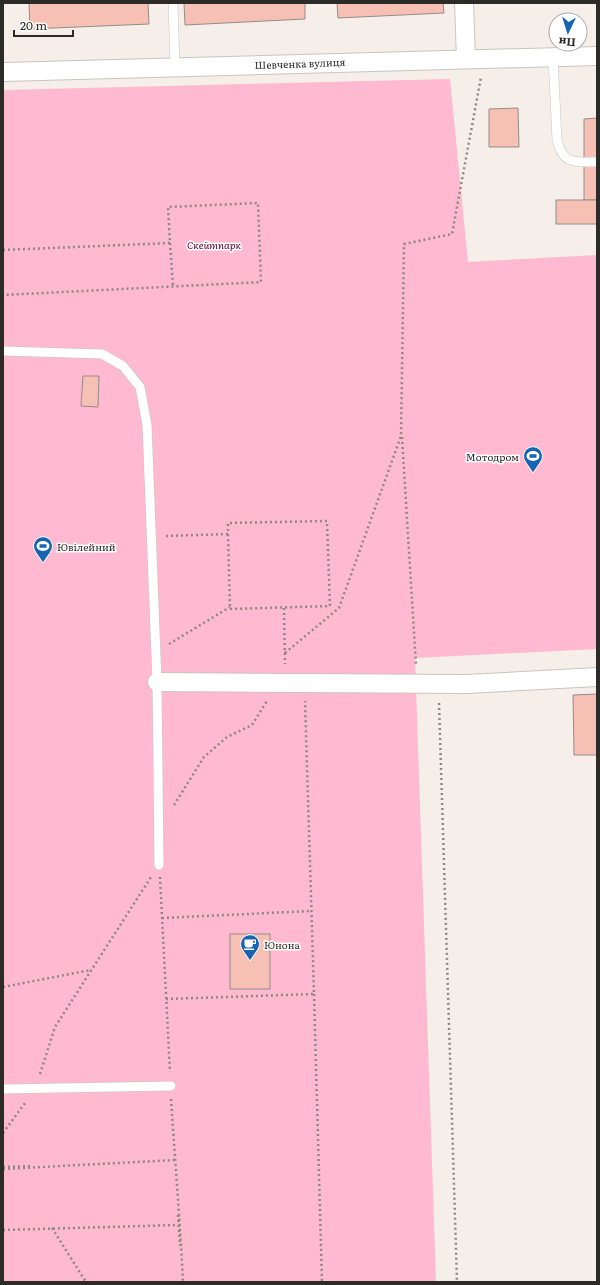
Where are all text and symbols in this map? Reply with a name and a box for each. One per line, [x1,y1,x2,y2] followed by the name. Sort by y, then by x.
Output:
[14,12,73,38] scale bar
[548,12,588,52] north arrow
[20,16,47,34] text: 20 m
[558,34,576,52] text: Пн
[254,54,346,72] street label: Шевченка вулиця
[187,237,241,252] park label: Скейтпарк
[522,445,544,473] sports icon: Мотодром
[466,449,519,464] place label: Мотодром
[32,535,54,563] sports icon: Ювілейний
[57,539,116,554] place label: Ювілейний
[239,933,261,961] cafe icon: Юнона
[264,937,300,952] place label: Юнона

